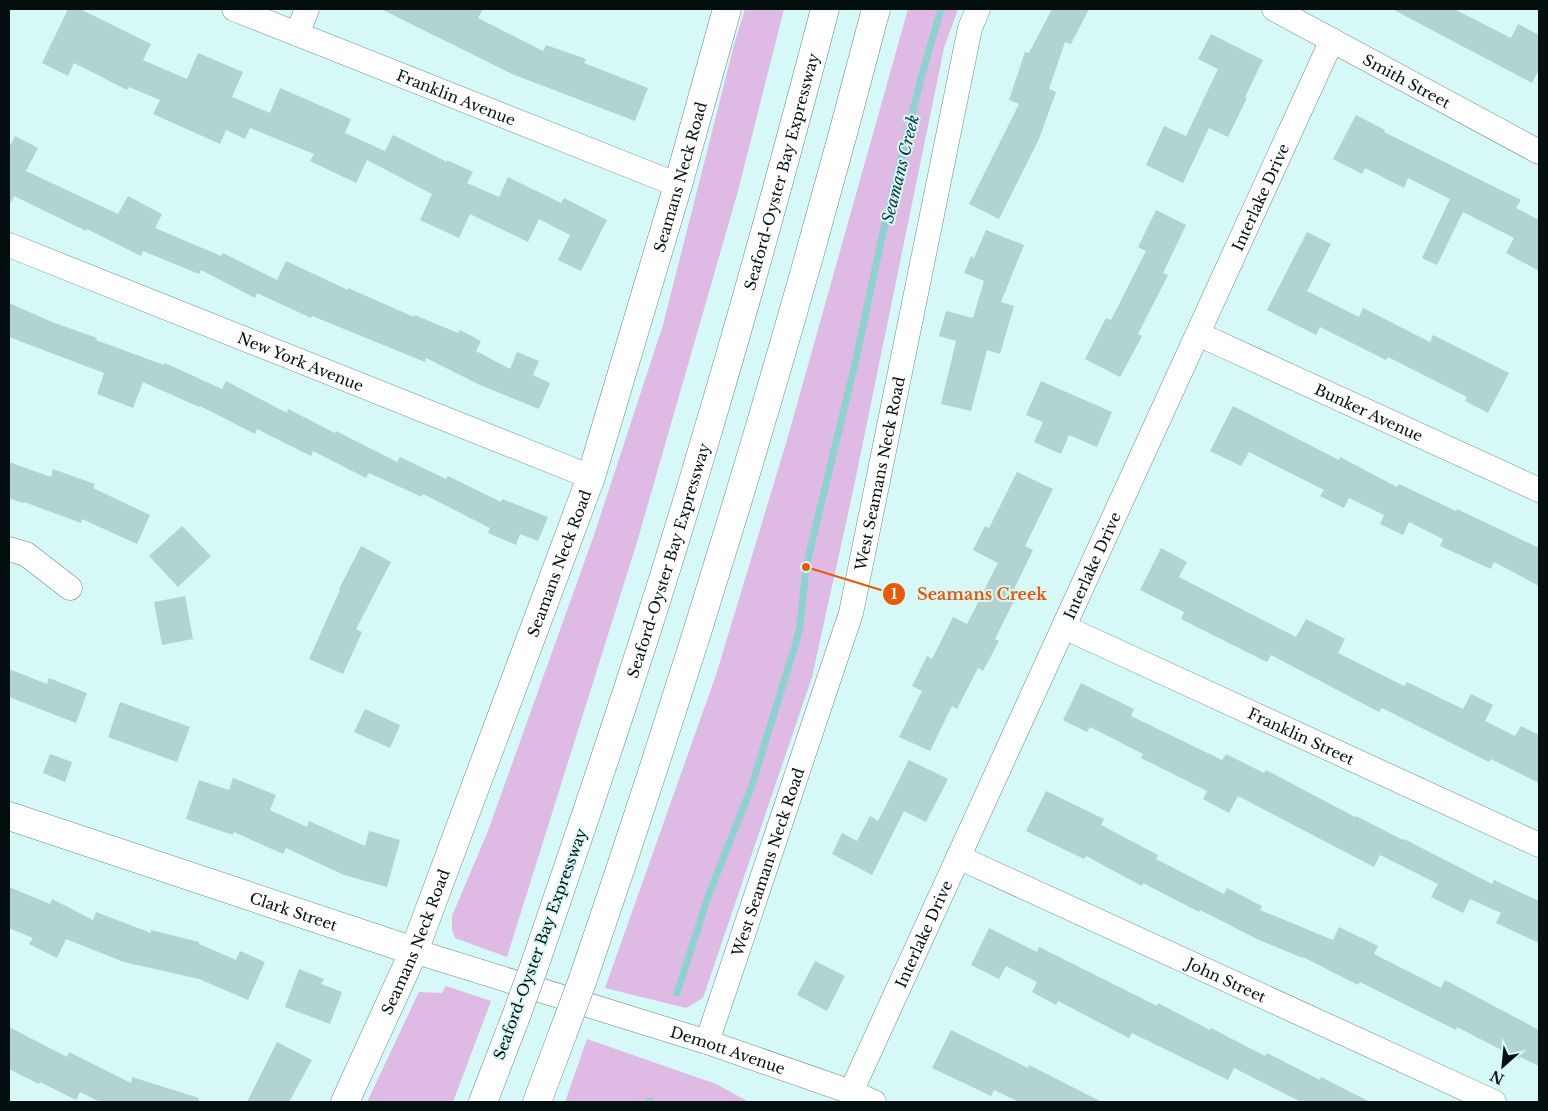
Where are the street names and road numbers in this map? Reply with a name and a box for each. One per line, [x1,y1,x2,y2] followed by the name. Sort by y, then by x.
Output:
[1360,49,1454,112] street label: Smith Street
[740,51,823,292] street label: Seaford-Oyster Bay Expressway
[394,65,518,129] street label: Franklin Avenue
[649,100,710,254] street label: Seamans Neck Road
[1227,141,1293,254] street label: Interlake Drive
[235,328,366,395] street label: New York Avenue
[850,375,908,573] street label: West Seamans Neck Road
[1312,379,1426,445] street label: Bunker Avenue
[623,440,713,680] street label: Seaford-Oyster Bay Expressway
[523,487,595,639] street label: Seamans Neck Road
[1059,509,1124,622] street label: Interlake Drive
[1245,703,1358,769] street label: Franklin Street
[727,765,808,959] street label: West Seamans Neck Road
[489,825,591,1062] street label: Seaford-Oyster Bay Expressway
[377,866,453,1018] street label: Seamans Neck Road
[891,877,956,990] street label: Interlake Drive
[247,887,340,934] street label: Clark Street
[1182,952,1269,1006] street label: John Street
[668,1022,788,1078] street label: Demott Avenue

